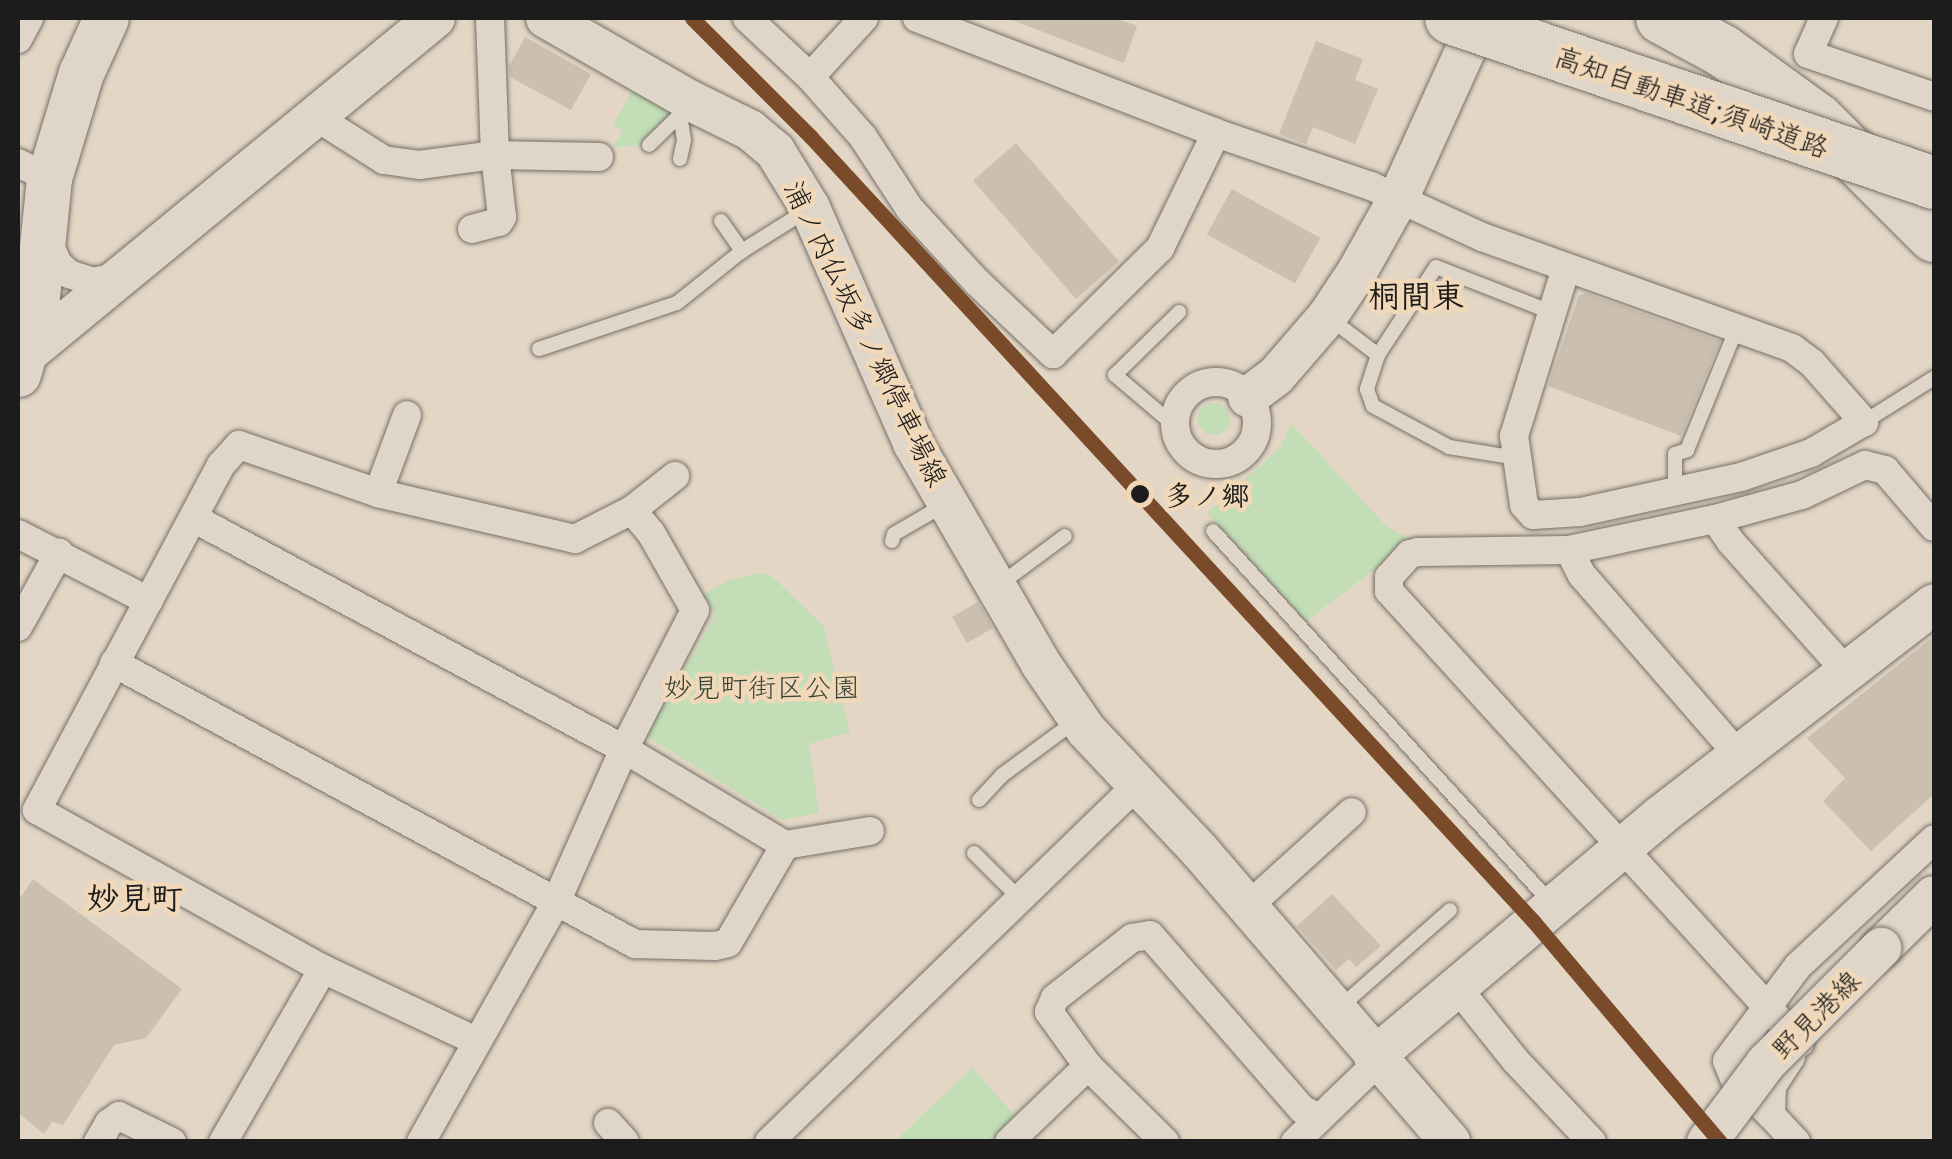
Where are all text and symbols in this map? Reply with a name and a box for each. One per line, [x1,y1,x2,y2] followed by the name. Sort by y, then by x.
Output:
[1550,38,1834,164] street label: 高知自動車道;須崎道路
[778,175,956,491] street label: 浦ノ内仏坂多ノ郷停車場線
[1368,275,1464,313] district label: 桐間東
[1165,477,1249,511] place label: 多ノ郷
[1124,478,1156,510] marker: 多ノ郷
[664,669,860,703] park label: 妙見町街区公園
[87,877,183,915] district label: 妙見町
[1764,963,1866,1065] street label: 野見港線

